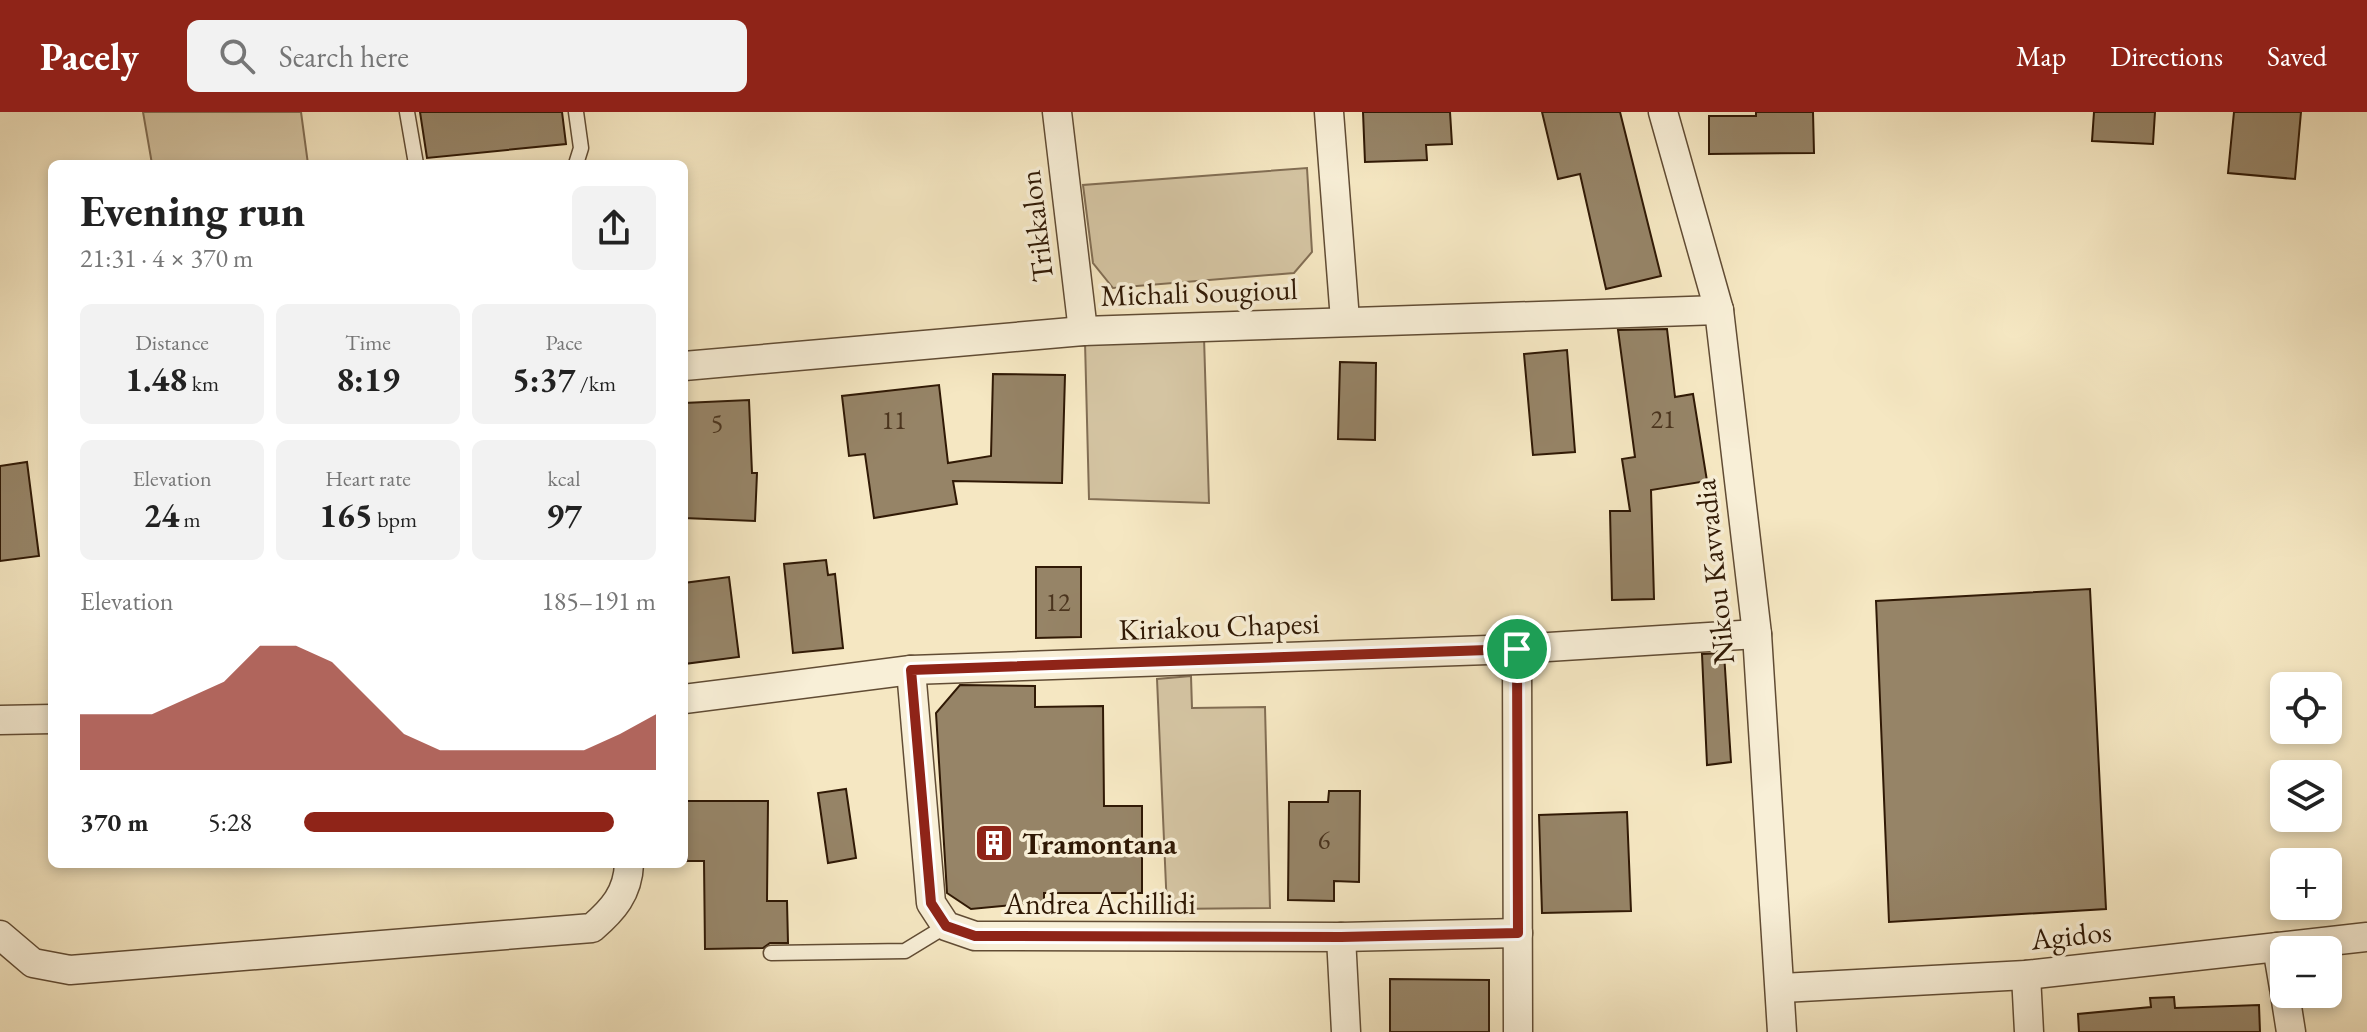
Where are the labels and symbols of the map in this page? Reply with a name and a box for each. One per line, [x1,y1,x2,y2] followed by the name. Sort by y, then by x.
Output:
[1010,168,1062,284] street label: Trikkalon
[1100,269,1298,315] street label: Michali Sougioul
[1651,402,1675,436] house number: 21
[882,403,906,437] house number: 11
[711,406,723,440] house number: 5
[1685,477,1743,667] street label: Nikou Kavvadia
[1046,585,1071,619] house number: 12
[1118,603,1320,649] street label: Kiriakou Chapesi
[1483,615,1551,683] pin
[973,822,1015,864] building icon: Tramontana
[1318,823,1330,857] house number: 6
[1022,824,1178,863] place label: Tramontana
[1003,884,1196,923] street label: Andrea Achillidi
[2028,911,2113,959] street label: Agidos

